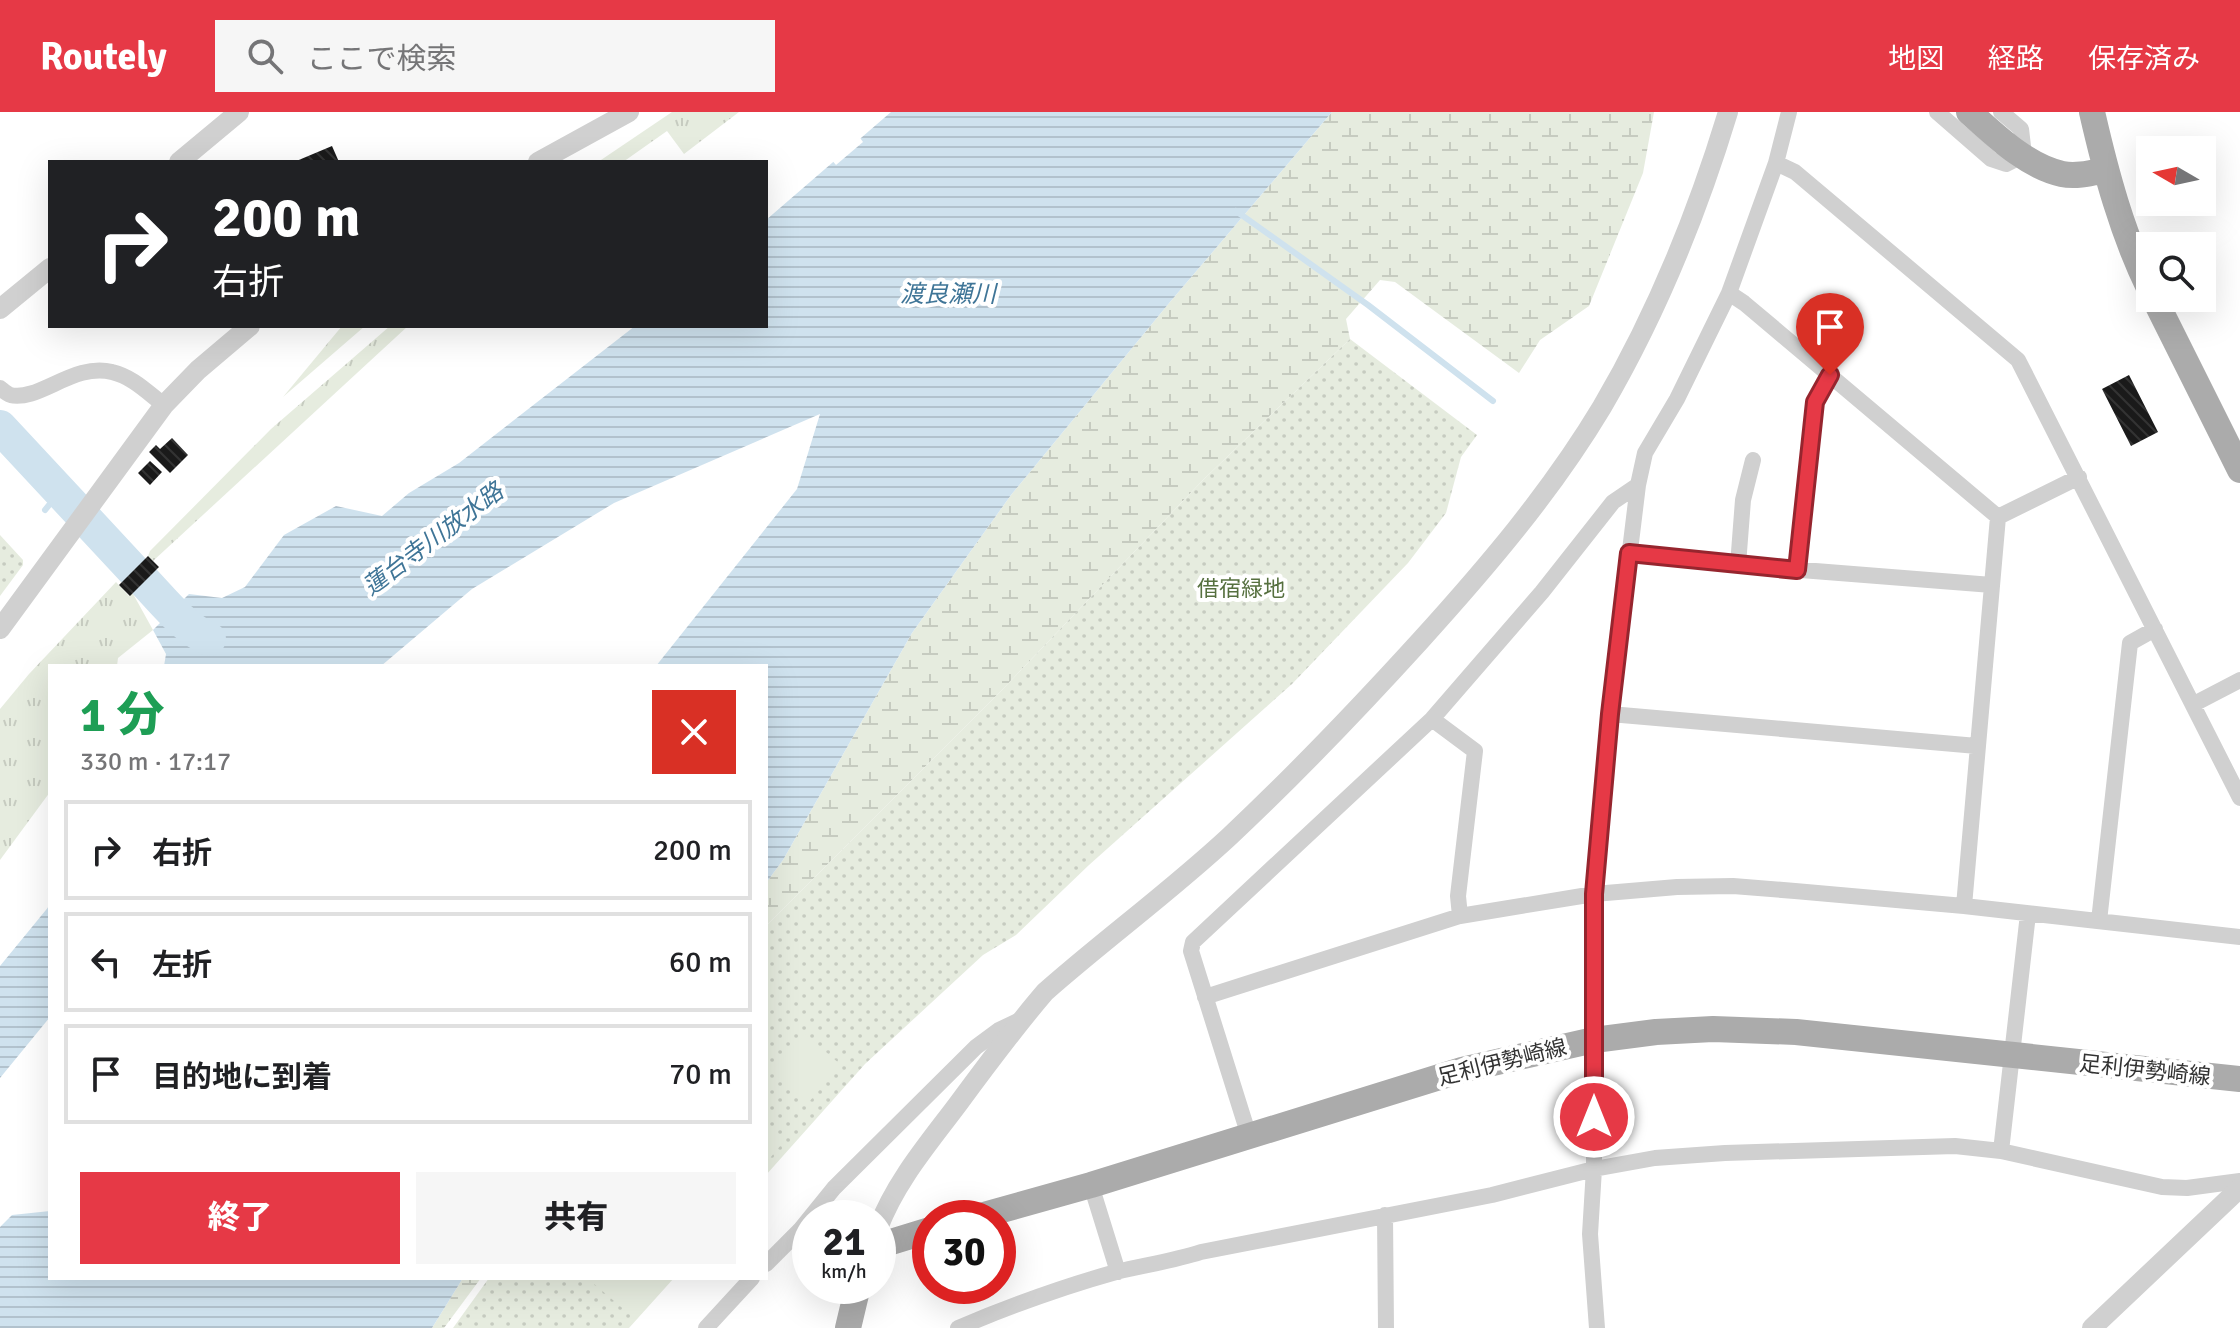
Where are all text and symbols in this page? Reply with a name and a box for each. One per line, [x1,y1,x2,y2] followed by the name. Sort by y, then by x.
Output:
[215,20,775,92] search box
[40,33,167,80] text: Routely
[243,34,287,78] icon: search
[307,41,457,78] text: ここで検索
[1888,42,1944,76] text: 地図
[1988,42,2044,76] text: 経路
[2088,42,2200,76] text: 保存済み
[2136,136,2216,216] north arrow
[2136,136,2216,312] map controls
[212,183,360,252] text: 200 m
[80,192,184,296] icon: right
[2136,232,2216,312] button: search
[212,260,284,305] text: 右折
[900,279,999,309] water label: 渡良瀬川
[1796,293,1864,375] pin
[1808,305,1852,349] icon: arrive
[357,475,511,602] water label: 蓮台寺川放水路
[1197,575,1285,602] park label: 借宿緑地
[80,686,164,745] text: 1 分
[652,690,736,774] button: close
[80,746,231,778] text: 330 m · 17:17
[84,828,128,872] icon: right
[653,832,732,869] text: 200 m
[152,835,212,872] text: 右折
[84,940,128,984] icon: left
[669,944,732,981] text: 60 m
[152,947,212,984] text: 左折
[1435,1033,1569,1091] street label: 足利伊勢崎線
[2078,1050,2212,1090] street label: 足利伊勢崎線
[84,1052,128,1096] icon: arrive
[669,1056,732,1093] text: 70 m
[152,1059,332,1096] text: 目的地に到着
[1552,1075,1636,1159] position arrow
[80,1172,400,1264] button: 終了
[416,1172,736,1264] button: 共有
[912,1200,1016,1304] speed limit sign: 30
[822,1217,866,1267] text: 21
[821,1259,867,1284] text: km/h

